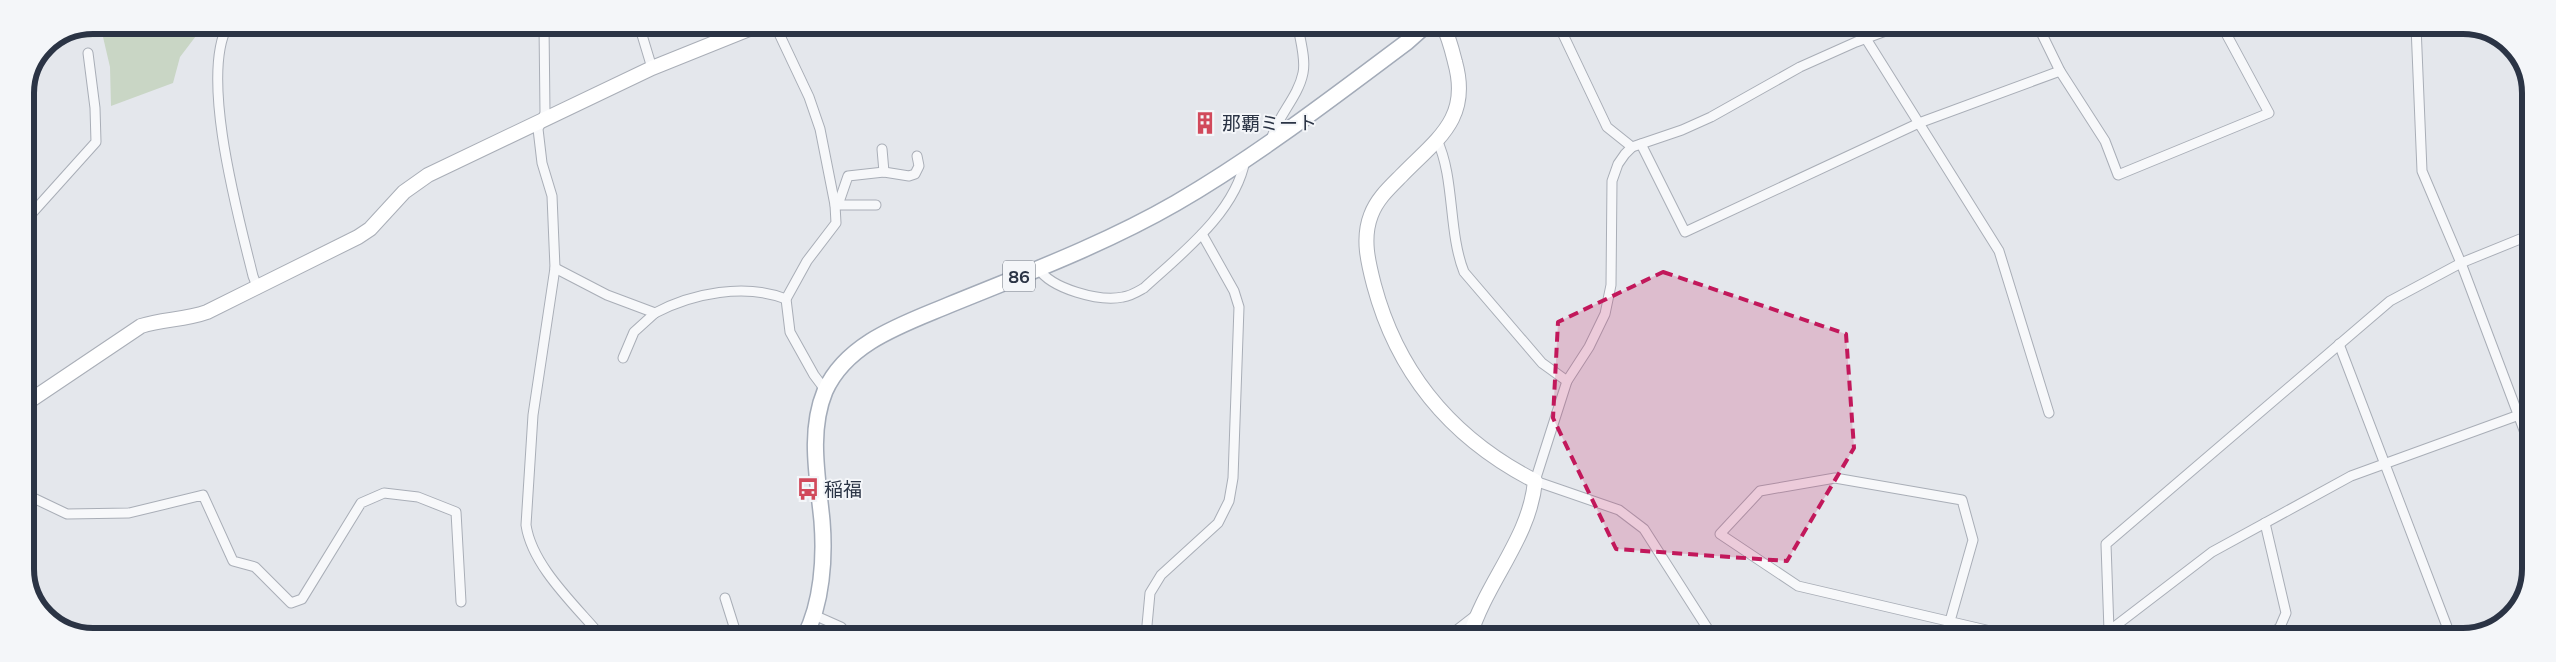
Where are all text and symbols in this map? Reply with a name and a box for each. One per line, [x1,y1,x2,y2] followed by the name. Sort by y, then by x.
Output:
[1192,110,1218,136] building icon: 那覇ミート
[1222,111,1317,135] place label: 那覇ミート
[1003,260,1035,292] road number: 86
[795,476,821,502] bus stop icon: 稲福
[824,477,862,501] place label: 稲福

